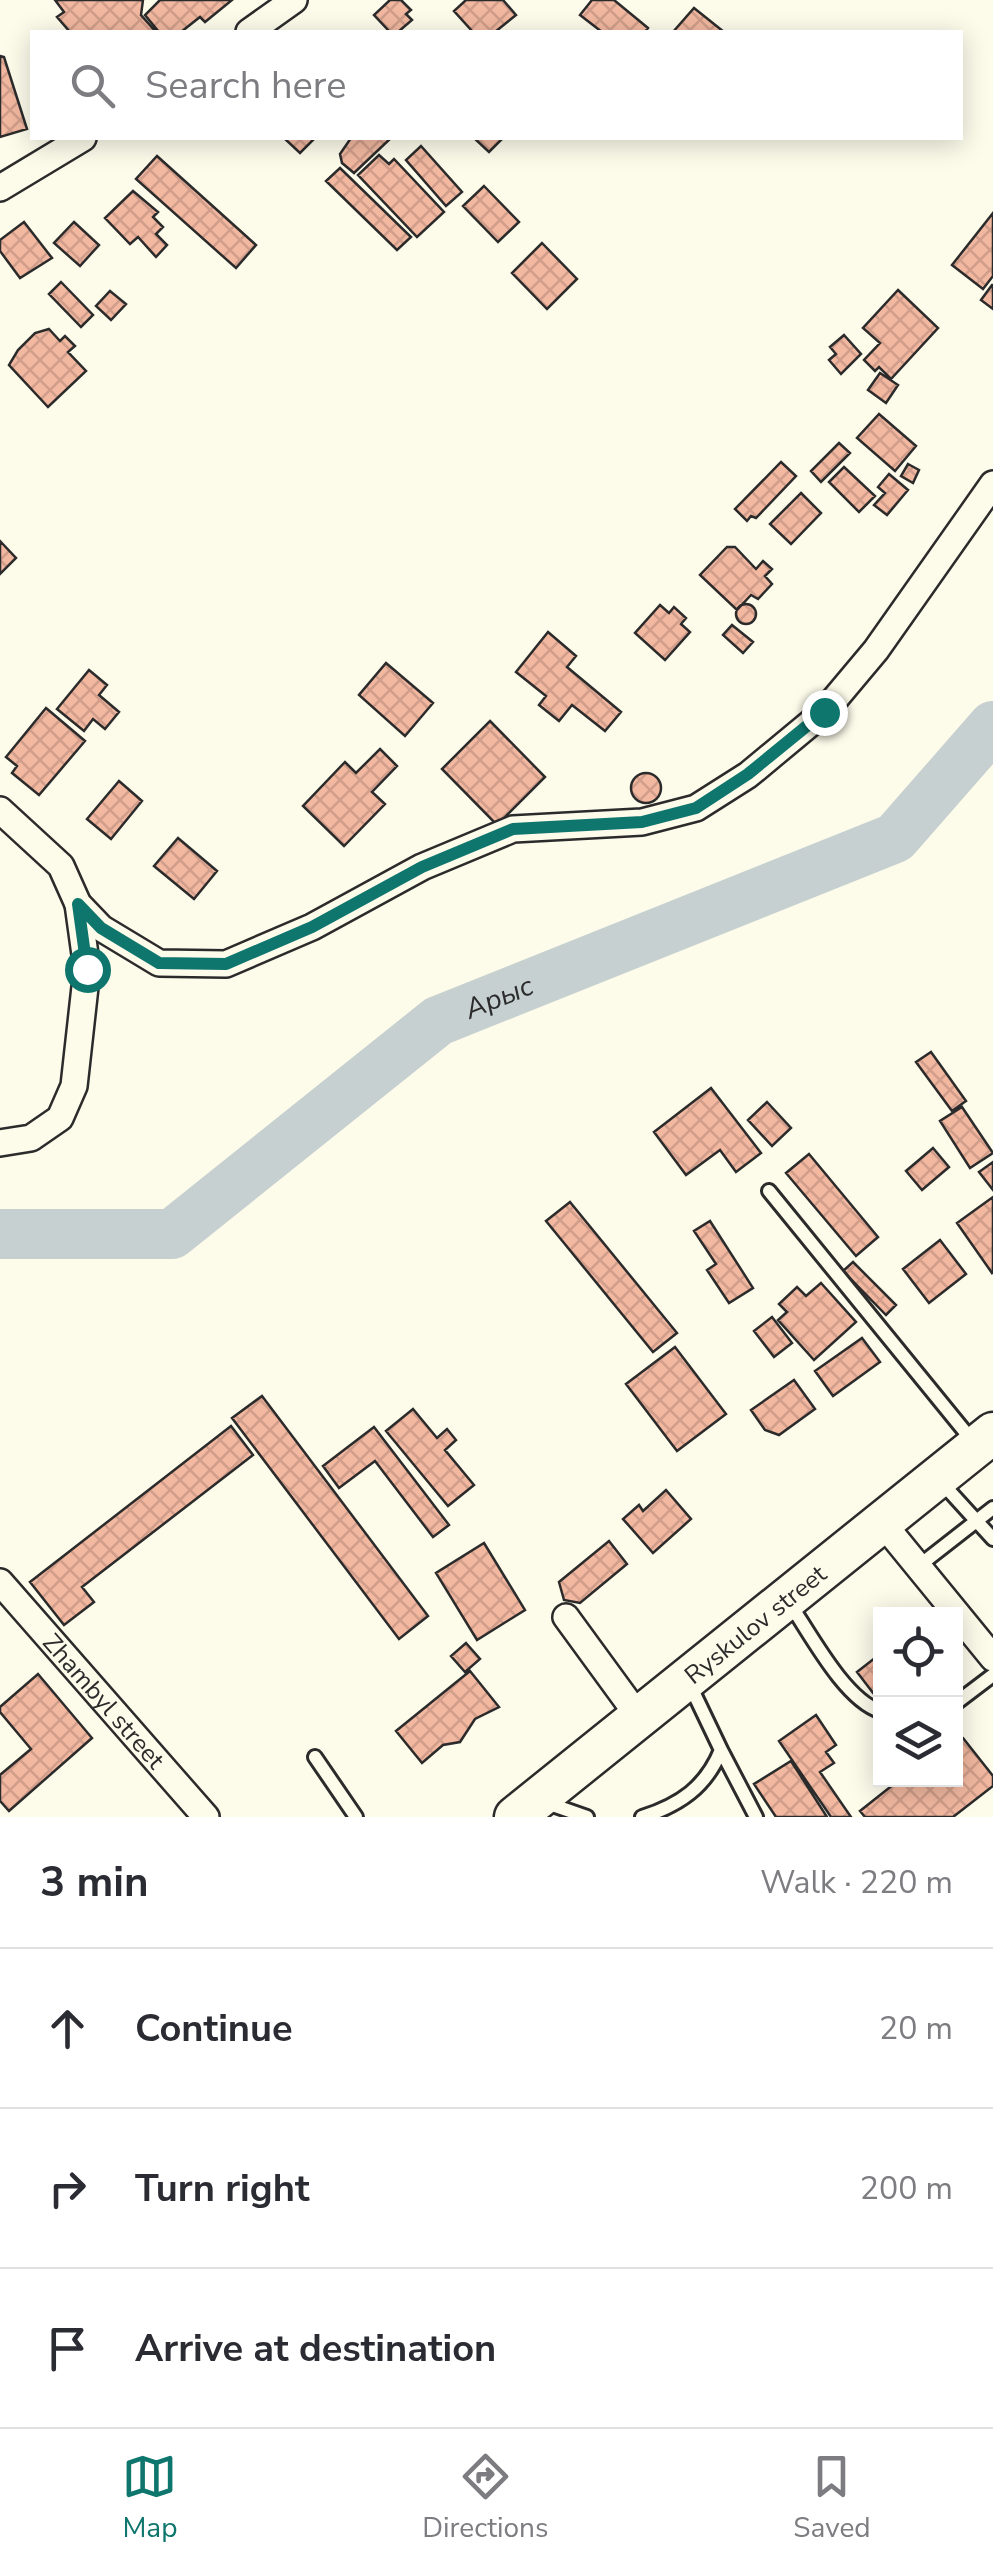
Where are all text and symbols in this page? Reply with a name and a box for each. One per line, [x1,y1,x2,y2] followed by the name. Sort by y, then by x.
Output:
[30,30,963,140] search box
[65,58,120,113] icon: search
[145,60,346,111] text: Search here
[802,690,848,736] route end
[65,947,111,993] route start
[458,967,540,1029] water label: Арыс
[678,1557,834,1692] street label: Ryskulov street
[873,1607,963,1787] map controls
[873,1607,963,1697] button: locate
[35,1627,172,1777] street label: Zhambyl street
[873,1697,963,1787] button: layers
[40,1854,149,1911] text: 3 min
[760,1861,953,1904] text: Walk · 220 m
[40,2001,95,2056] icon: ahead
[135,2003,293,2054] text: Continue
[879,2007,953,2050] text: 20 m
[40,2161,95,2216] icon: right
[135,2163,310,2214] text: Turn right
[860,2167,953,2210] text: 200 m
[40,2321,95,2376] icon: arrive
[135,2323,496,2374] text: Arrive at destination
[122,2449,177,2547] tab: Map
[422,2449,548,2547] tab: Directions
[793,2449,871,2547] tab: Saved

